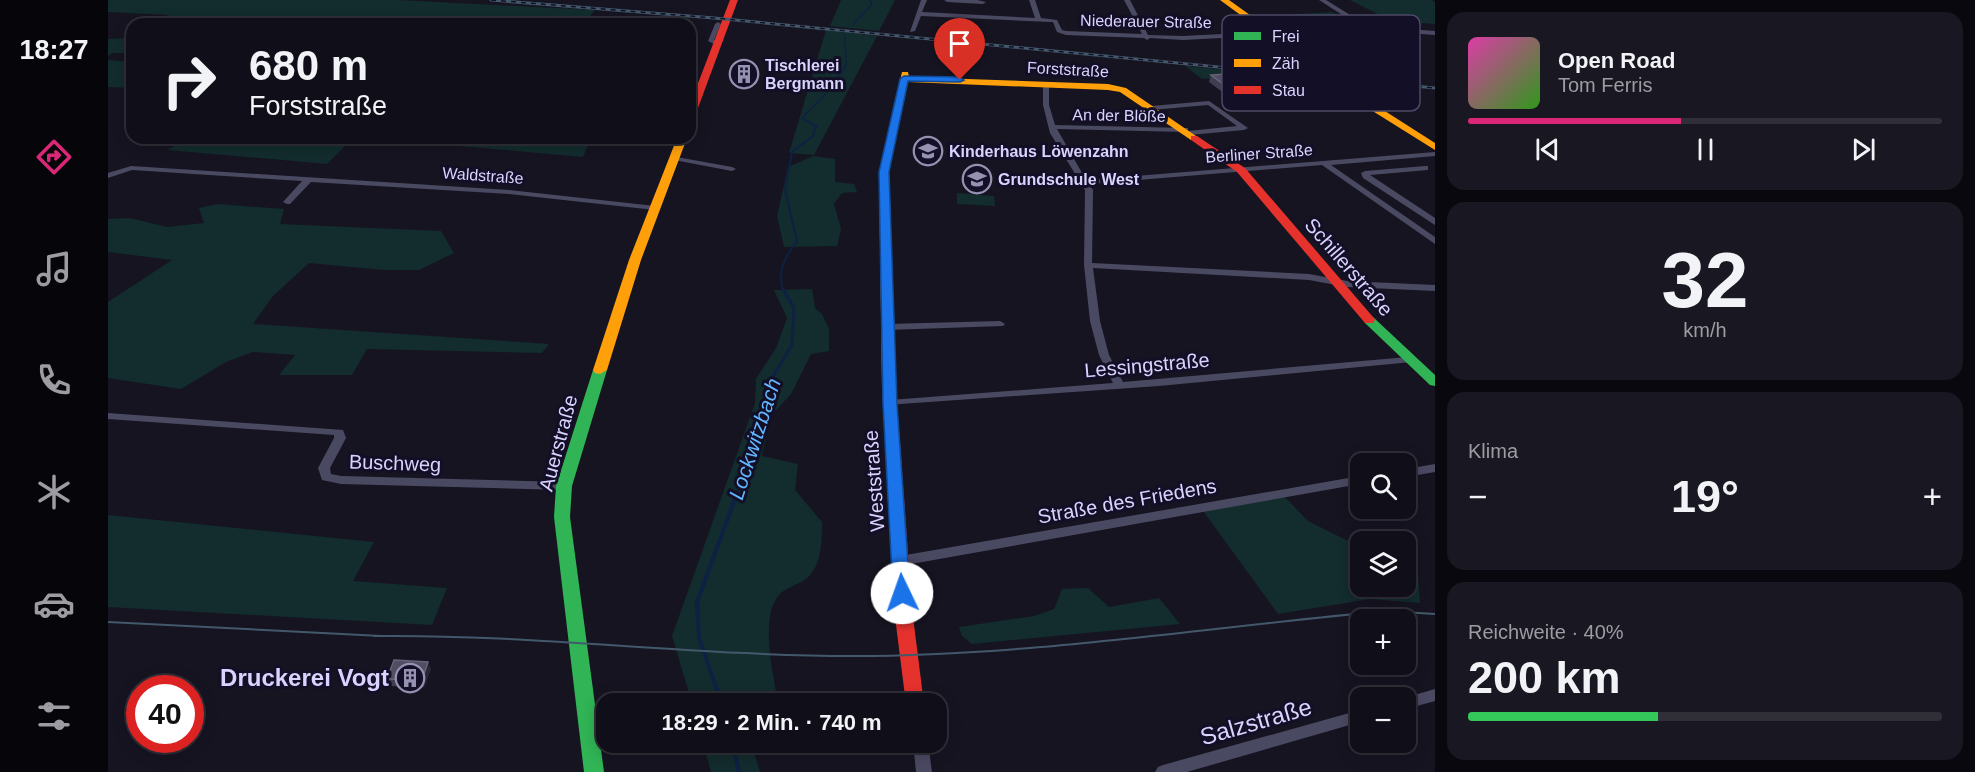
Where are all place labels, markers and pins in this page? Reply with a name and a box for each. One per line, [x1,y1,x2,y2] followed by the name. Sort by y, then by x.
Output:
[934,18,985,80] pin
[765,57,844,92] place label: Tischlerei Bergmann
[728,58,760,90] building icon: Tischlerei Bergmann
[912,135,944,167] school or university icon: Kinderhaus Löwenzahn
[949,143,1129,160] place label: Kinderhaus Löwenzahn
[961,163,993,195] school or university icon: Grundschule West
[998,171,1140,188] place label: Grundschule West
[394,662,426,694] building icon: Druckerei Vogt
[220,664,389,691] place label: Druckerei Vogt

